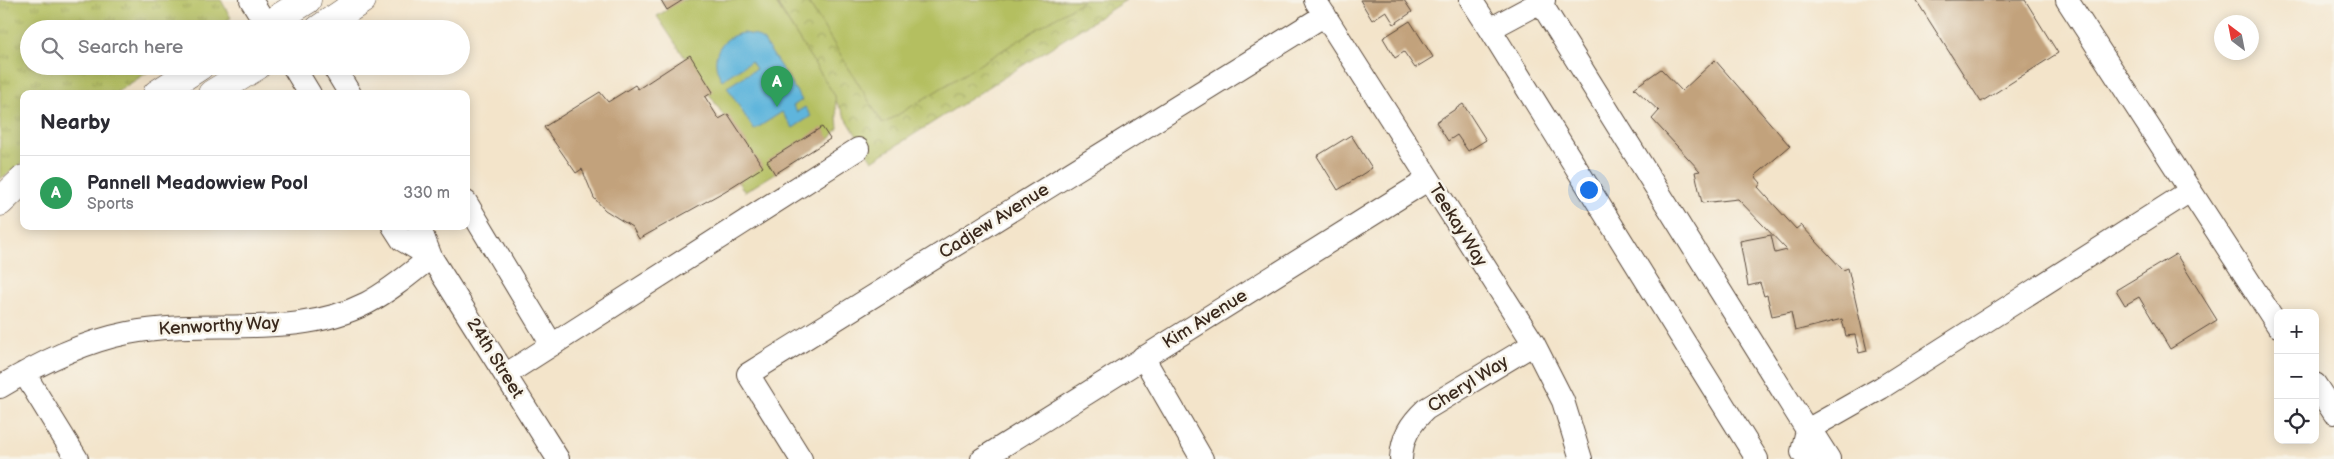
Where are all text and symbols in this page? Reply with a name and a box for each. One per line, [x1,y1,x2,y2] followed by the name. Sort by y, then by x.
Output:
[2214,15,2259,60] north arrow
[20,20,470,75] search box
[38,34,66,62] icon: search
[78,36,183,59] text: Search here
[761,66,793,107] pin: A
[40,110,110,135] text: Nearby
[87,172,308,195] text: Pannell Meadowview Pool
[1576,177,1602,203] your location
[935,179,1053,263] street label: Cadjew Avenue
[1424,180,1492,271] street label: Teekay Way
[51,184,61,203] text: A
[403,184,450,203] text: 330 m
[87,195,134,214] text: Sports
[1159,284,1252,353] street label: Kim Avenue
[2274,309,2319,444] map controls
[2274,309,2319,354] button: +
[158,312,281,340] street label: Kenworthy Way
[462,314,528,402] street label: 24th Street
[1424,351,1513,417] street label: Cheryl Way
[2274,354,2319,399] button: −
[2274,399,2319,444] button: locate

